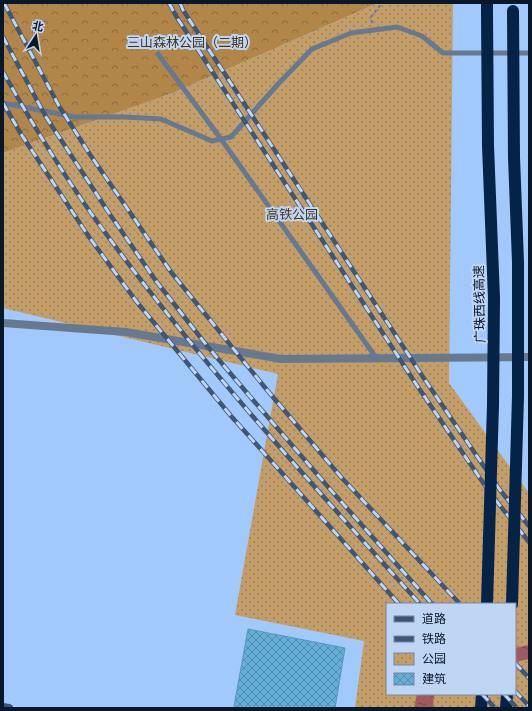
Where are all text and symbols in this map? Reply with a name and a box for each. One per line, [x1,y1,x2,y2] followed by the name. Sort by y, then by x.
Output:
[16,16,56,56] north arrow
[31,18,45,34] text: 北
[127,34,257,51] park label: 三山森林公园（二期）
[266,206,318,223] park label: 高铁公园
[470,265,489,343] street label: 广珠西线高速
[386,603,516,695] legend
[422,611,446,627] text: 道路
[422,631,446,647] text: 铁路
[422,651,446,667] text: 公园
[422,671,446,687] text: 建筑

